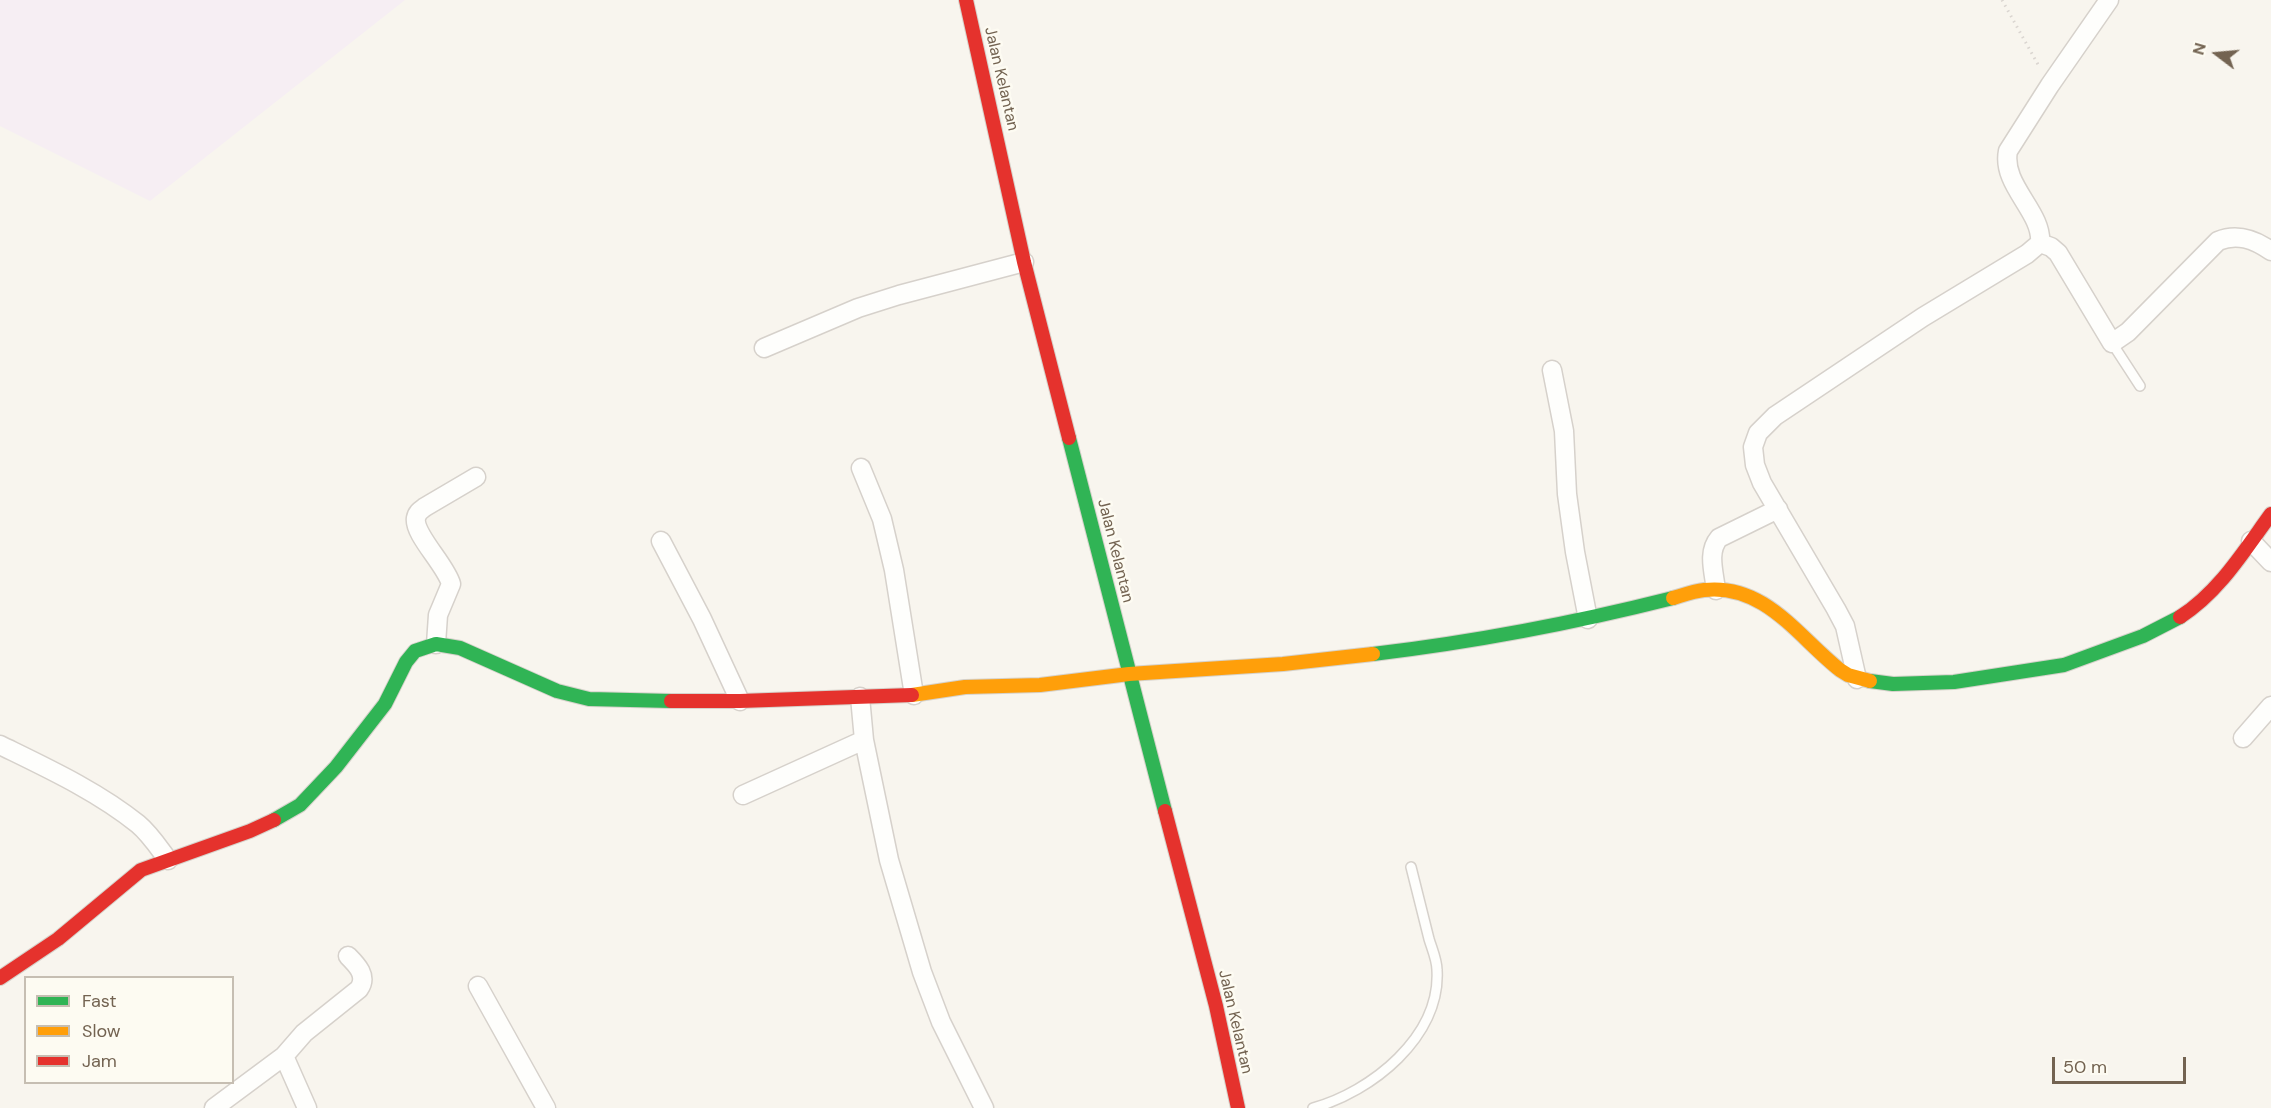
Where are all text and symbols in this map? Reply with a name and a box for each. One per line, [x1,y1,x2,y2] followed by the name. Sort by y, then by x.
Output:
[2187,24,2247,84] north arrow
[980,25,1022,133] street label: Jalan Kelantan
[2188,40,2211,57] text: N
[1093,497,1137,605] street label: Jalan Kelantan
[1214,968,1256,1076] street label: Jalan Kelantan
[24,976,234,1084] legend
[82,989,117,1013] text: Fast
[82,1019,121,1043] text: Slow
[2055,1045,2188,1083] scale bar
[82,1049,117,1073] text: Jam
[2063,1055,2107,1079] text: 50 m

